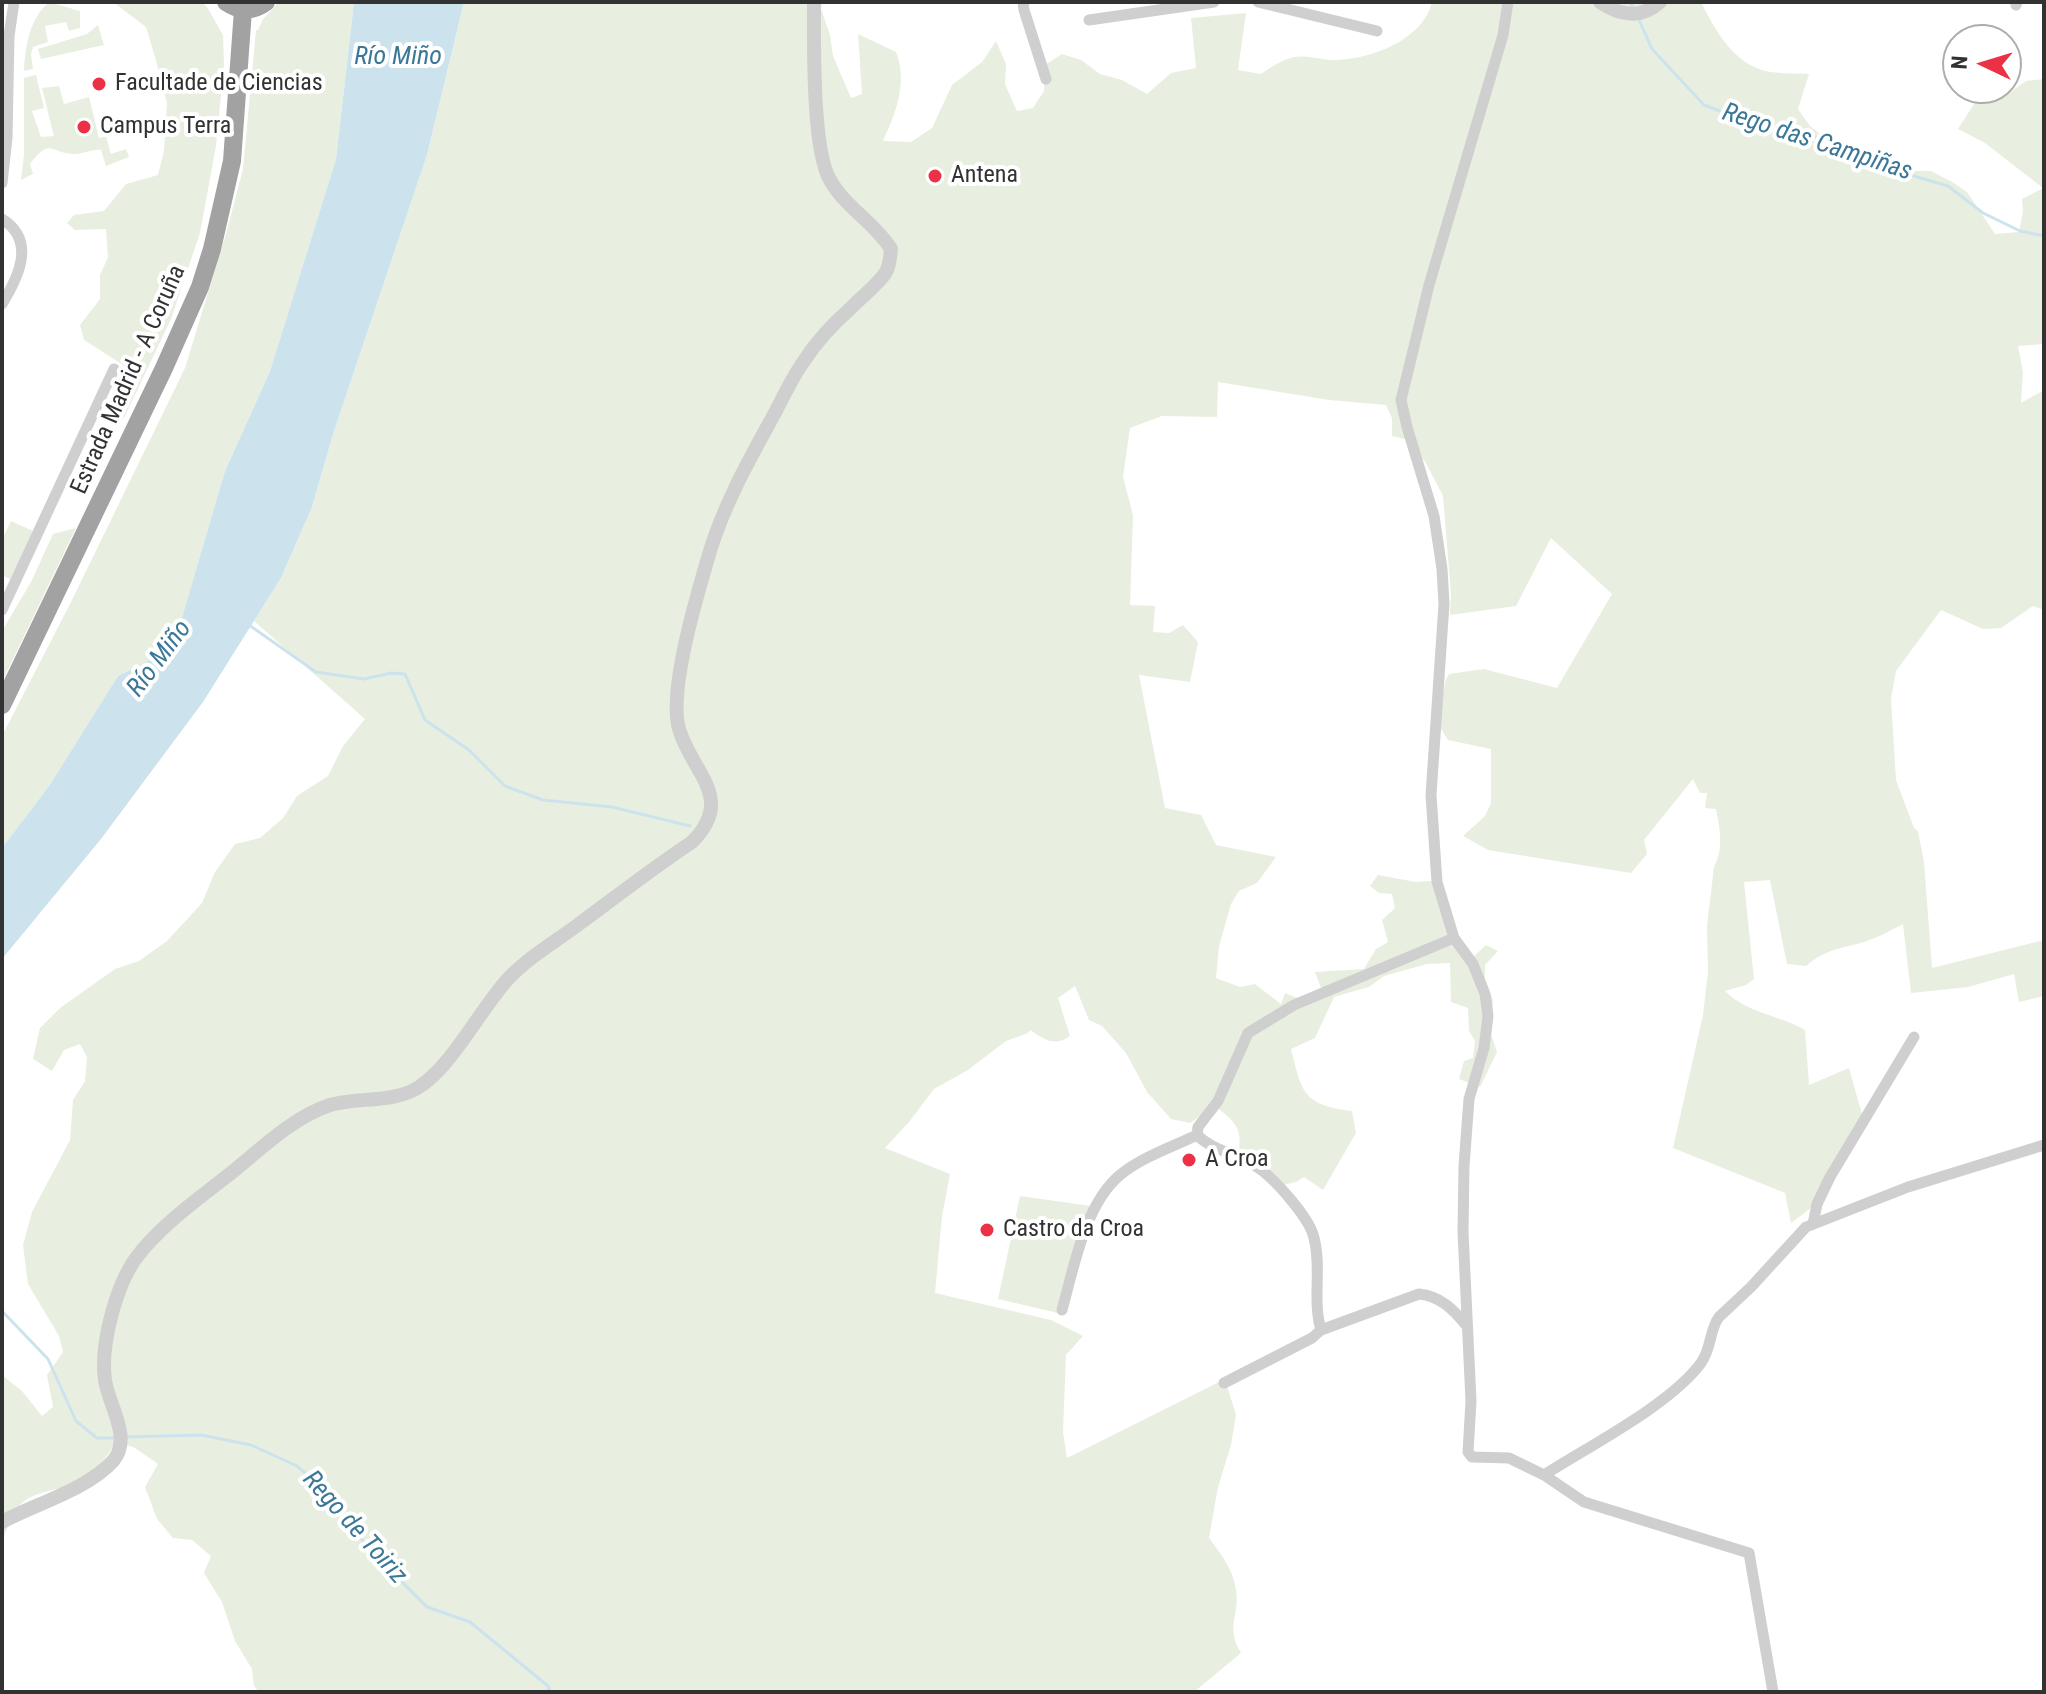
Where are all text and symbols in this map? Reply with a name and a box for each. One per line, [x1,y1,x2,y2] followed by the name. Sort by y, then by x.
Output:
[1942,24,2022,104] north arrow
[354,41,442,73] water label: Río Miño
[1947,55,1972,70] text: N
[115,70,323,98] place label: Facultade de Ciencias
[90,75,108,93] marker: Facultade de Ciencias
[1718,98,1916,188] water label: Rego das Campiñas
[100,113,231,141] place label: Campus Terra
[75,118,93,136] marker: Campus Terra
[951,162,1018,190] place label: Antena
[926,167,944,185] marker: Antena
[66,261,192,499] street label: Estrada Madrid - A Coruña
[121,615,199,703] water label: Río Miño
[1205,1146,1269,1174] place label: A Croa
[1180,1151,1198,1169] marker: A Croa
[1003,1216,1144,1244] place label: Castro da Croa
[978,1221,996,1239] marker: Castro da Croa
[295,1465,413,1591] water label: Rego de Toiriz

